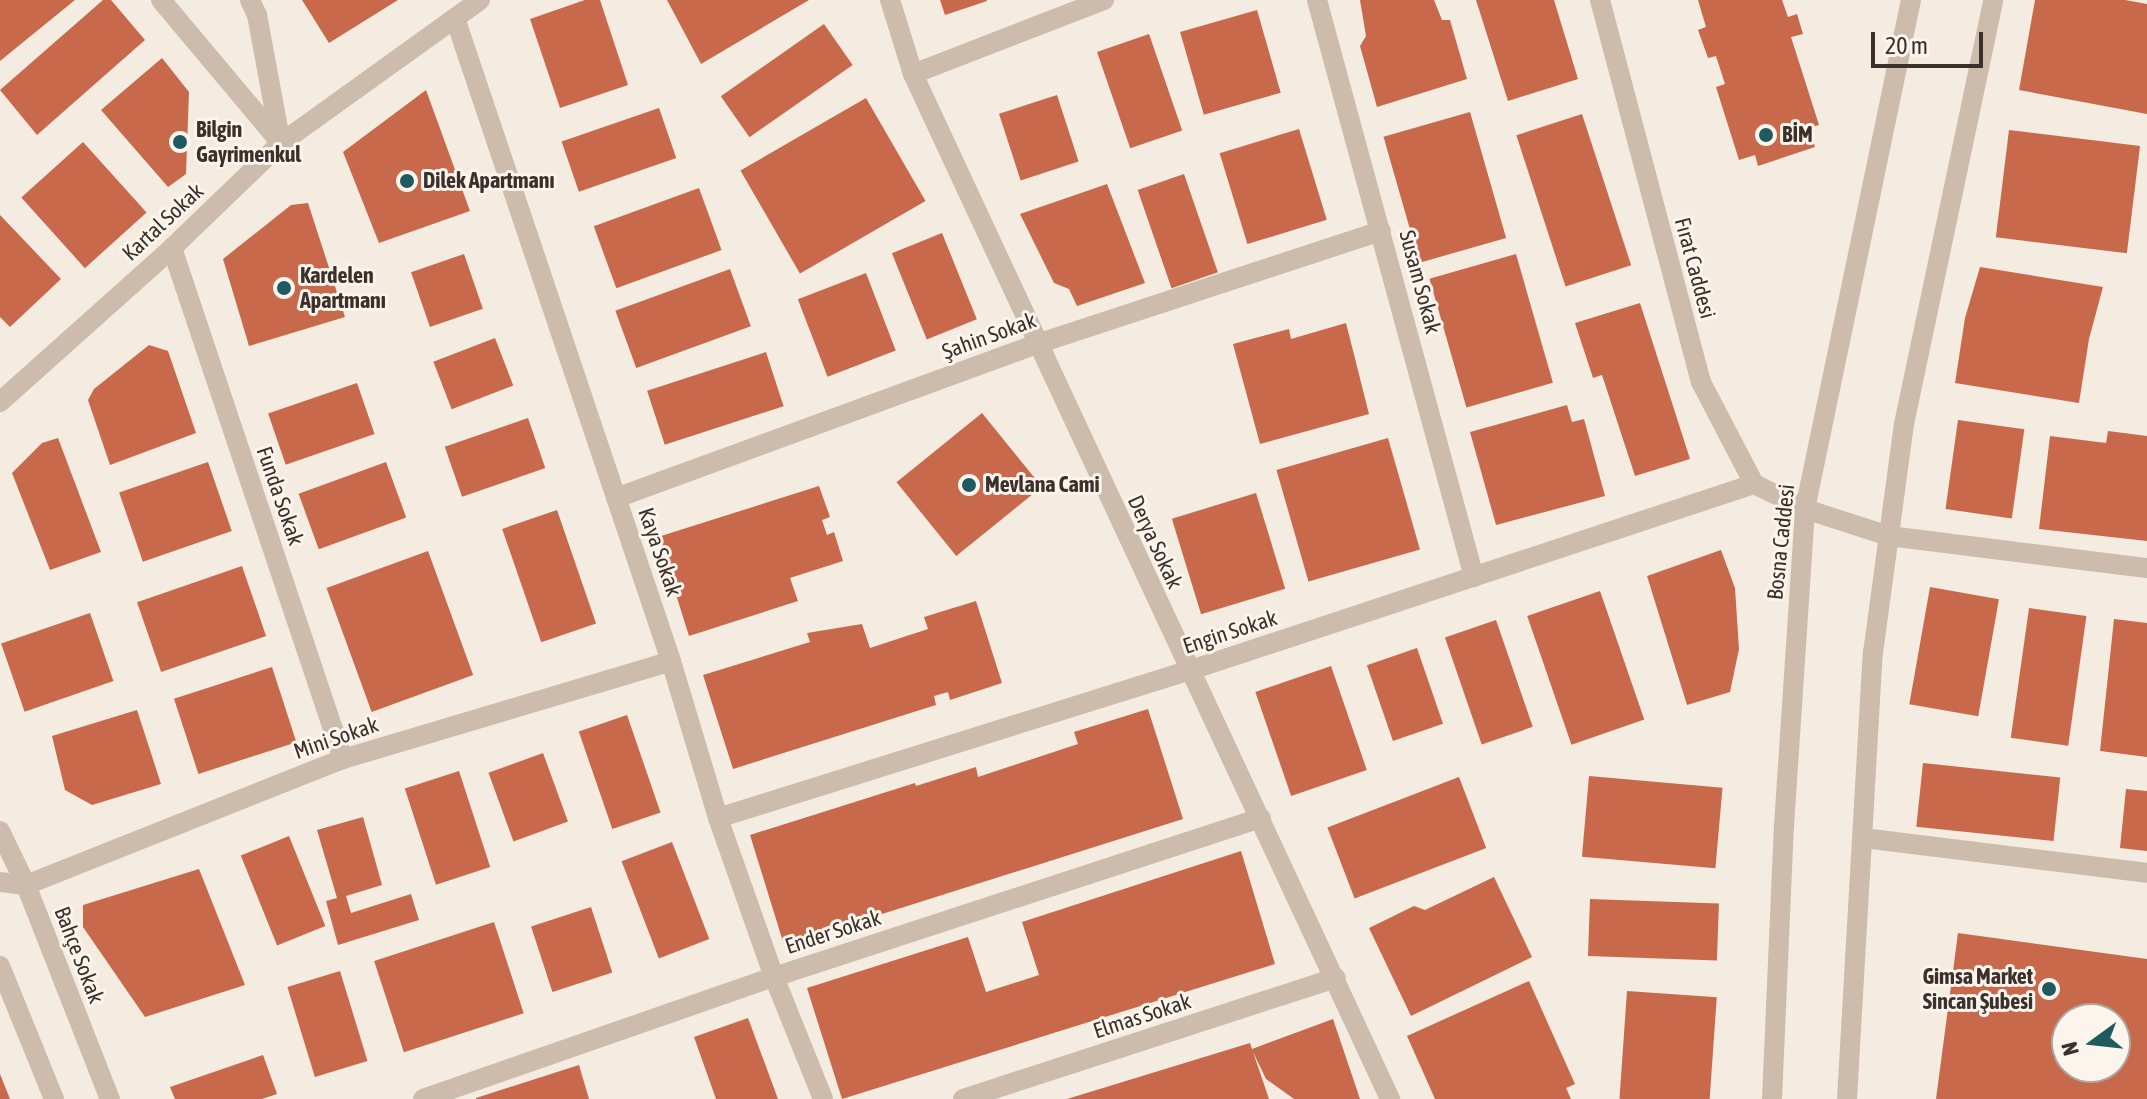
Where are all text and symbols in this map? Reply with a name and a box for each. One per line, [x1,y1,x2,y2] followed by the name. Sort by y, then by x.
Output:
[1875,16,1987,66] scale bar
[1885,32,1928,59] text: 20 m
[196,116,301,168] place label: Bilgin Gayrimenkul
[1782,122,1813,148] place label: BİM
[1757,126,1775,144] marker: BİM
[171,133,189,151] marker: Bilgin Gayrimenkul
[423,168,555,194] place label: Dilek Apartmanı
[398,172,416,190] marker: Dilek Apartmanı
[117,178,209,266] street label: Kartal Sokak
[1669,215,1721,321] street label: Fırat Caddesi
[1394,227,1446,337] street label: Susam Sokak
[300,262,386,314] place label: Kardelen Apartmanı
[275,279,293,297] marker: Kardelen Apartmanı
[938,307,1040,365] street label: Şahin Sokak
[251,443,309,549] street label: Funda Sokak
[985,472,1100,498] place label: Mevlana Cami
[960,476,978,494] marker: Mevlana Cami
[1762,483,1800,601] street label: Bosna Caddesi
[1122,491,1188,593] street label: Derya Sokak
[633,504,687,600] street label: Kaya Sokak
[1180,604,1280,660] street label: Engin Sokak
[290,711,382,765] street label: Mini Sokak
[48,903,110,1007] street label: Bahçe Sokak
[782,904,884,960] street label: Ender Sokak
[1922,963,2033,1014] place label: Gimsa Market Sincan Şubesi
[2040,980,2058,998] marker: Gimsa Market Sincan Şubesi
[1090,988,1194,1044] street label: Elmas Sokak
[2051,1003,2131,1083] north arrow
[2056,1039,2084,1058] text: N

